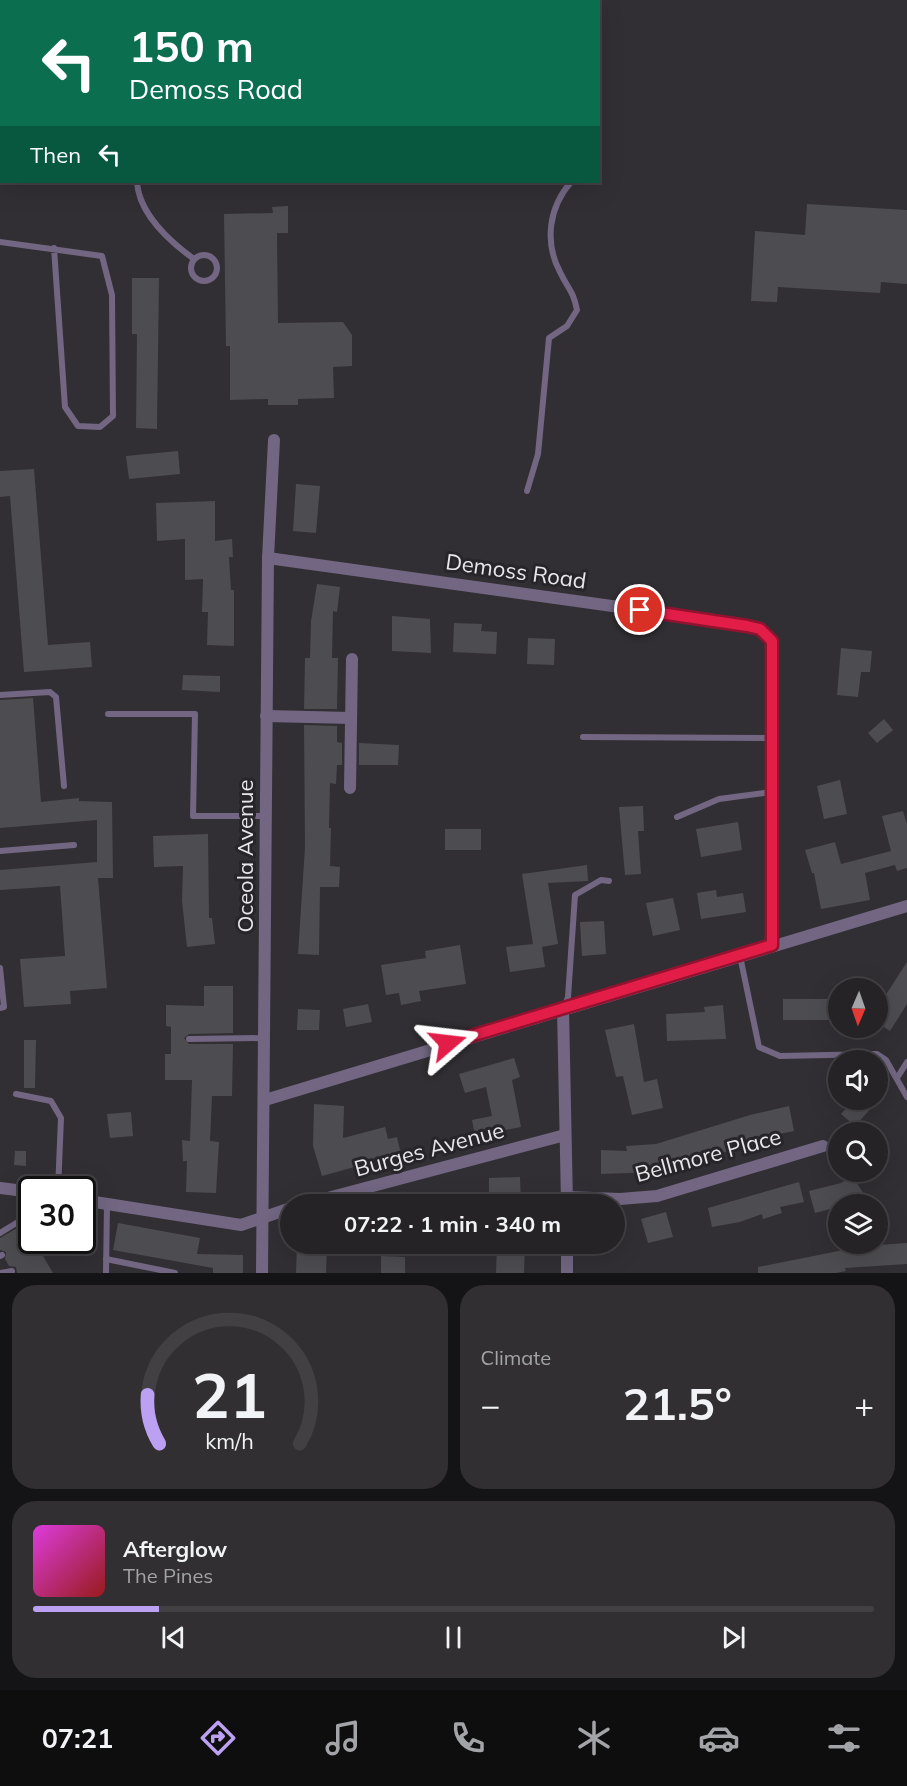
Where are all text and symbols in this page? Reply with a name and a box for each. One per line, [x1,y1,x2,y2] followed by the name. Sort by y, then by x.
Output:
[129,20,254,73] text: 150 m
[30,24,108,102] icon: left
[129,72,303,106] text: Demoss Road
[93,138,126,171] icon: left
[30,141,81,169] text: Then
[444,547,588,595] street label: Demoss Road
[614,584,665,635] pin
[623,593,656,626] icon: arrive
[231,780,259,933] street label: Oceola Avenue
[828,978,888,1038] north arrow
[828,978,888,1254] map controls
[416,1011,480,1075] position arrow
[828,1050,888,1110] button: sound
[351,1116,507,1182] street label: Burges Avenue
[632,1122,784,1188] street label: Bellmore Place
[828,1122,888,1182] button: search
[18,1176,96,1254] speed limit sign: 30
[828,1194,888,1254] button: layers
[344,1210,561,1238] text: 07:22 · 1 min · 340 m
[481,1345,551,1370] text: Climate
[192,1355,267,1434] text: 21
[623,1375,732,1431] text: 21.5°
[481,1384,500,1425] text: −
[854,1384,874,1425] text: +
[205,1427,254,1454] text: km/h
[123,1535,227,1563] text: Afterglow
[123,1563,213,1588] text: The Pines
[157,1621,190,1654] icon: previous
[437,1621,470,1654] icon: pause
[717,1621,750,1654] icon: next
[197,1717,239,1759] icon: directions
[322,1717,364,1759] icon: music
[447,1717,489,1759] icon: phone
[573,1717,615,1759] icon: climate
[698,1717,740,1759] icon: car
[823,1717,865,1759] icon: filters
[42,1721,113,1755] text: 07:21

